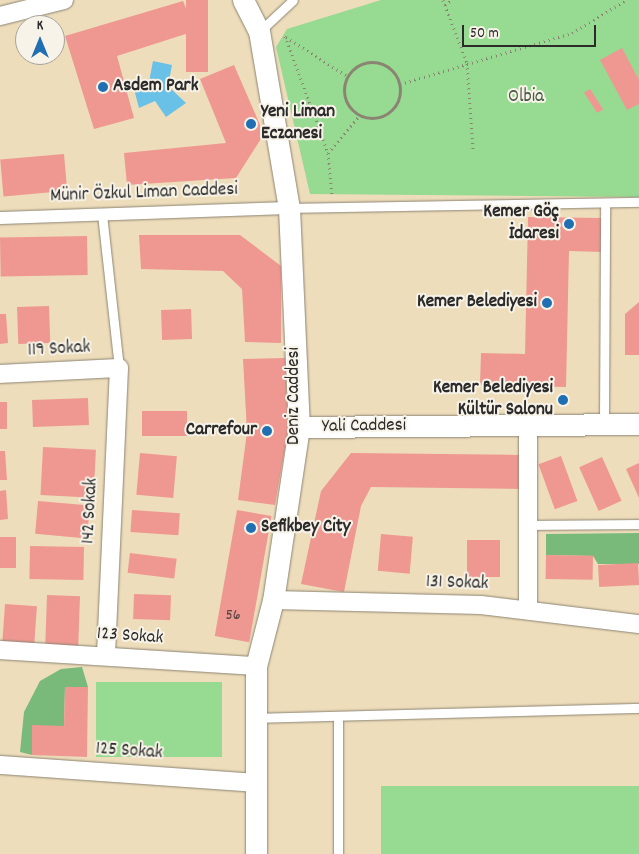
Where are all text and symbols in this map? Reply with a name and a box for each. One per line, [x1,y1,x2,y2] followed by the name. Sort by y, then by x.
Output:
[15,15,65,65] north arrow
[464,15,598,47] scale bar
[37,16,43,36] text: K
[470,23,499,45] text: 50 m
[113,76,198,98] place label: Asdem Park
[97,81,109,93] marker: Asdem Park
[508,87,544,109] park label: Olbia
[261,102,335,146] place label: Yeni Liman Eczanesi
[245,118,257,130] marker: Yeni Liman Eczanesi
[50,179,238,209] street label: Münir Özkul Liman Caddesi
[483,202,559,246] place label: Kemer Göç İdaresi
[563,218,575,230] marker: Kemer Göç İdaresi
[417,292,537,314] place label: Kemer Belediyesi
[541,297,553,309] marker: Kemer Belediyesi
[27,337,91,363] street label: 119 Sokak
[284,347,306,445] street label: Deniz Caddesi
[433,378,553,422] place label: Kemer Belediyesi Kültür Salonu
[557,394,569,406] marker: Kemer Belediyesi Kültür Salonu
[322,415,406,439] street label: Yali Caddesi
[186,420,257,442] place label: Carrefour
[261,425,273,437] marker: Carrefour
[78,477,104,545] street label: 142 Sokak
[261,517,351,539] place label: Sefikbey City
[245,522,257,534] marker: Sefikbey City
[425,572,489,596] street label: 131 Sokak
[225,606,241,626] house number: 56
[96,623,164,651] street label: 123 Sokak
[95,738,163,766] street label: 125 Sokak

